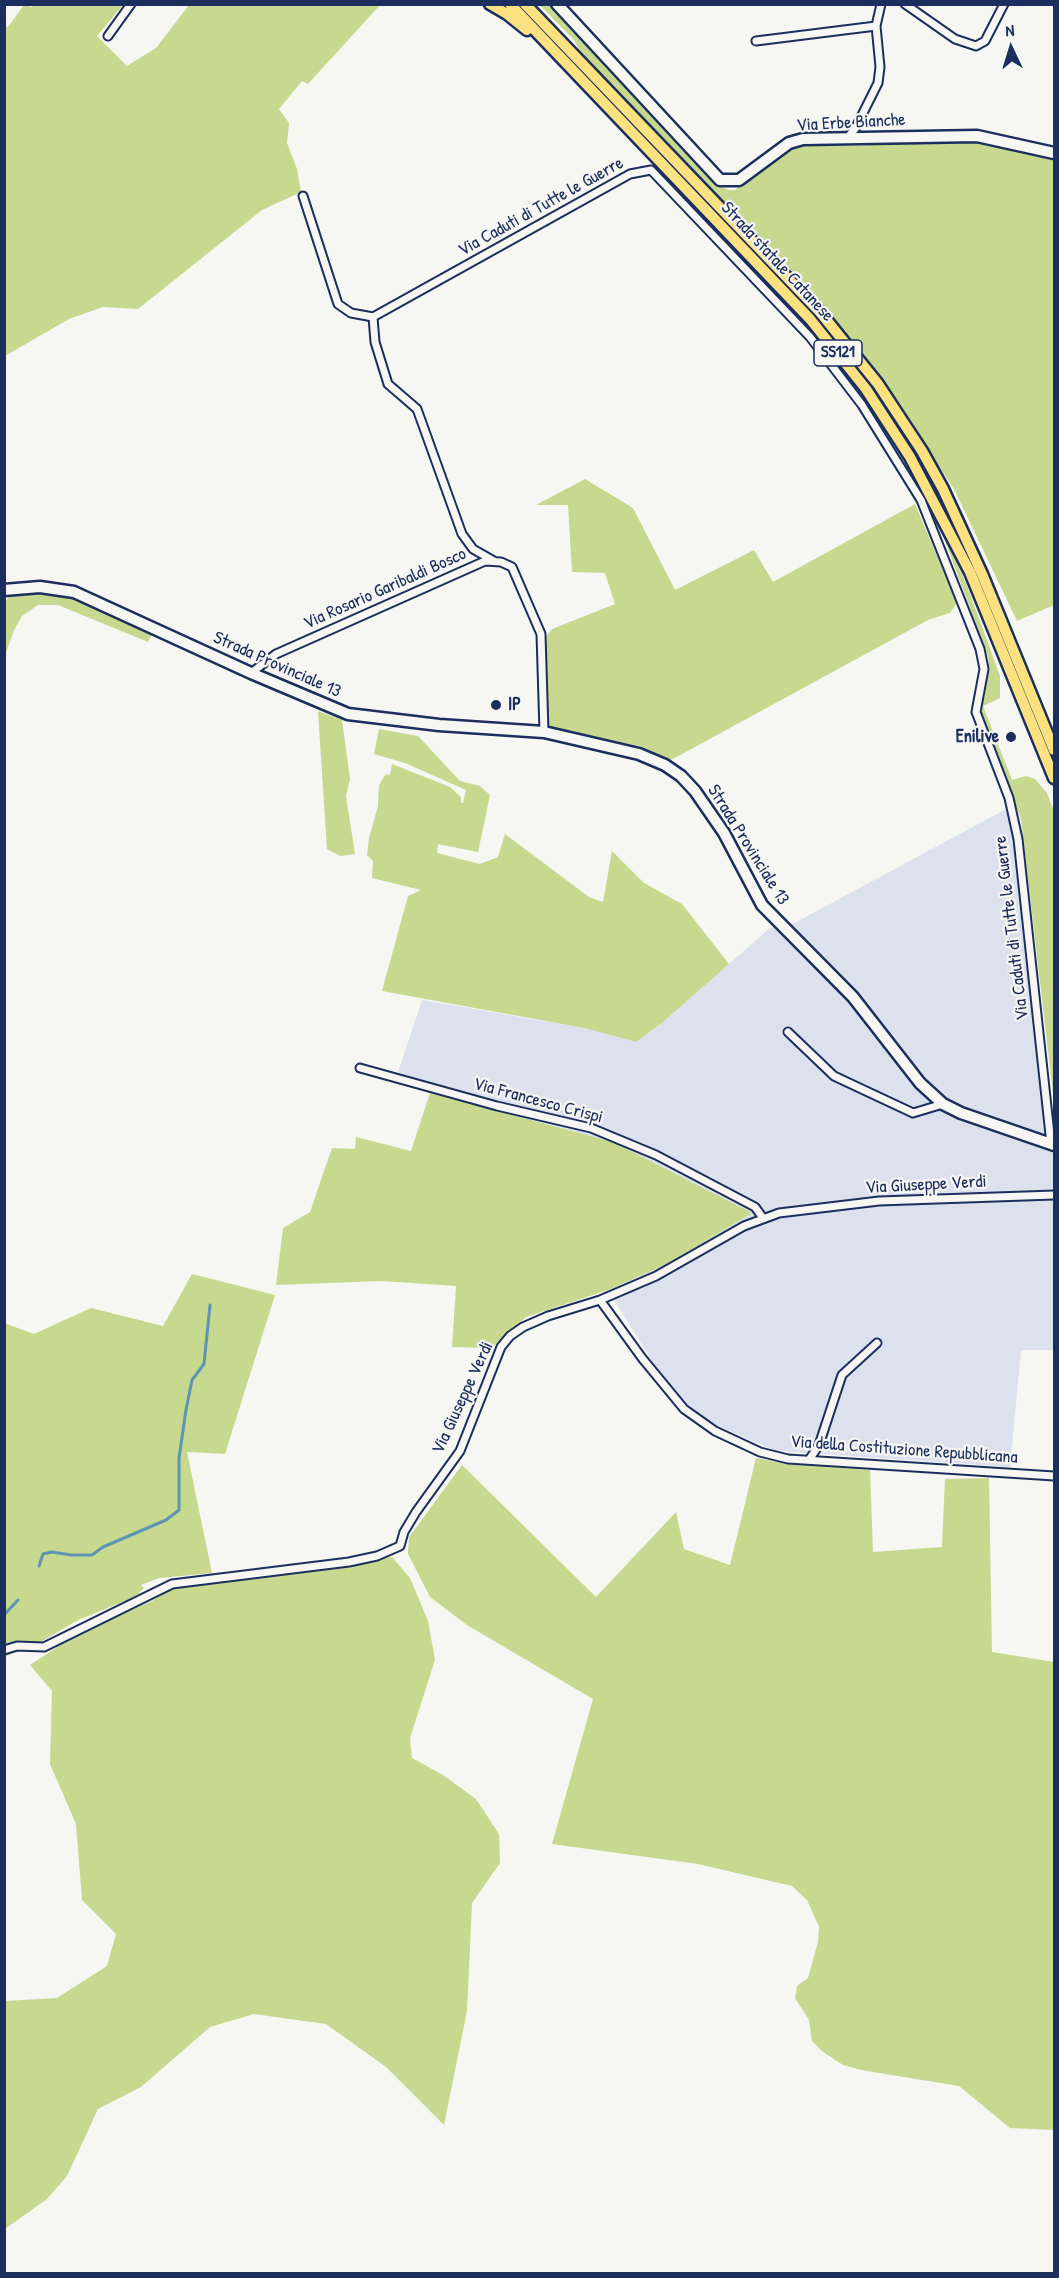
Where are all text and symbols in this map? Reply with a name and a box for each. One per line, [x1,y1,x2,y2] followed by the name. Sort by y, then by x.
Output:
[981,18,1041,78] north arrow
[1005,19,1015,41] text: N
[796,109,906,137] street label: Via Erbe Bianche
[455,153,627,261] street label: Via Caduti di Tutte le Guerre
[716,198,838,326] street label: Strada statale Catanese
[814,340,862,366] road number: SS121
[300,543,470,635] street label: Via Rosario Garibaldi Bosco
[210,627,344,703] street label: Strada Provinciale 13
[508,694,521,716] place label: IP
[489,698,503,712] marker: IP
[956,726,999,748] place label: Enilive
[1004,730,1018,744] marker: Enilive
[702,781,794,909] street label: Strada Provinciale 13
[990,835,1034,1021] street label: Via Caduti di Tutte le Guerre
[471,1073,605,1129] street label: Via Francesco Crispi
[865,1171,987,1199] street label: Via Giuseppe Verdi
[428,1338,498,1458] street label: Via Giuseppe Verdi
[790,1431,1018,1469] street label: Via della Costituzione Repubblicana

